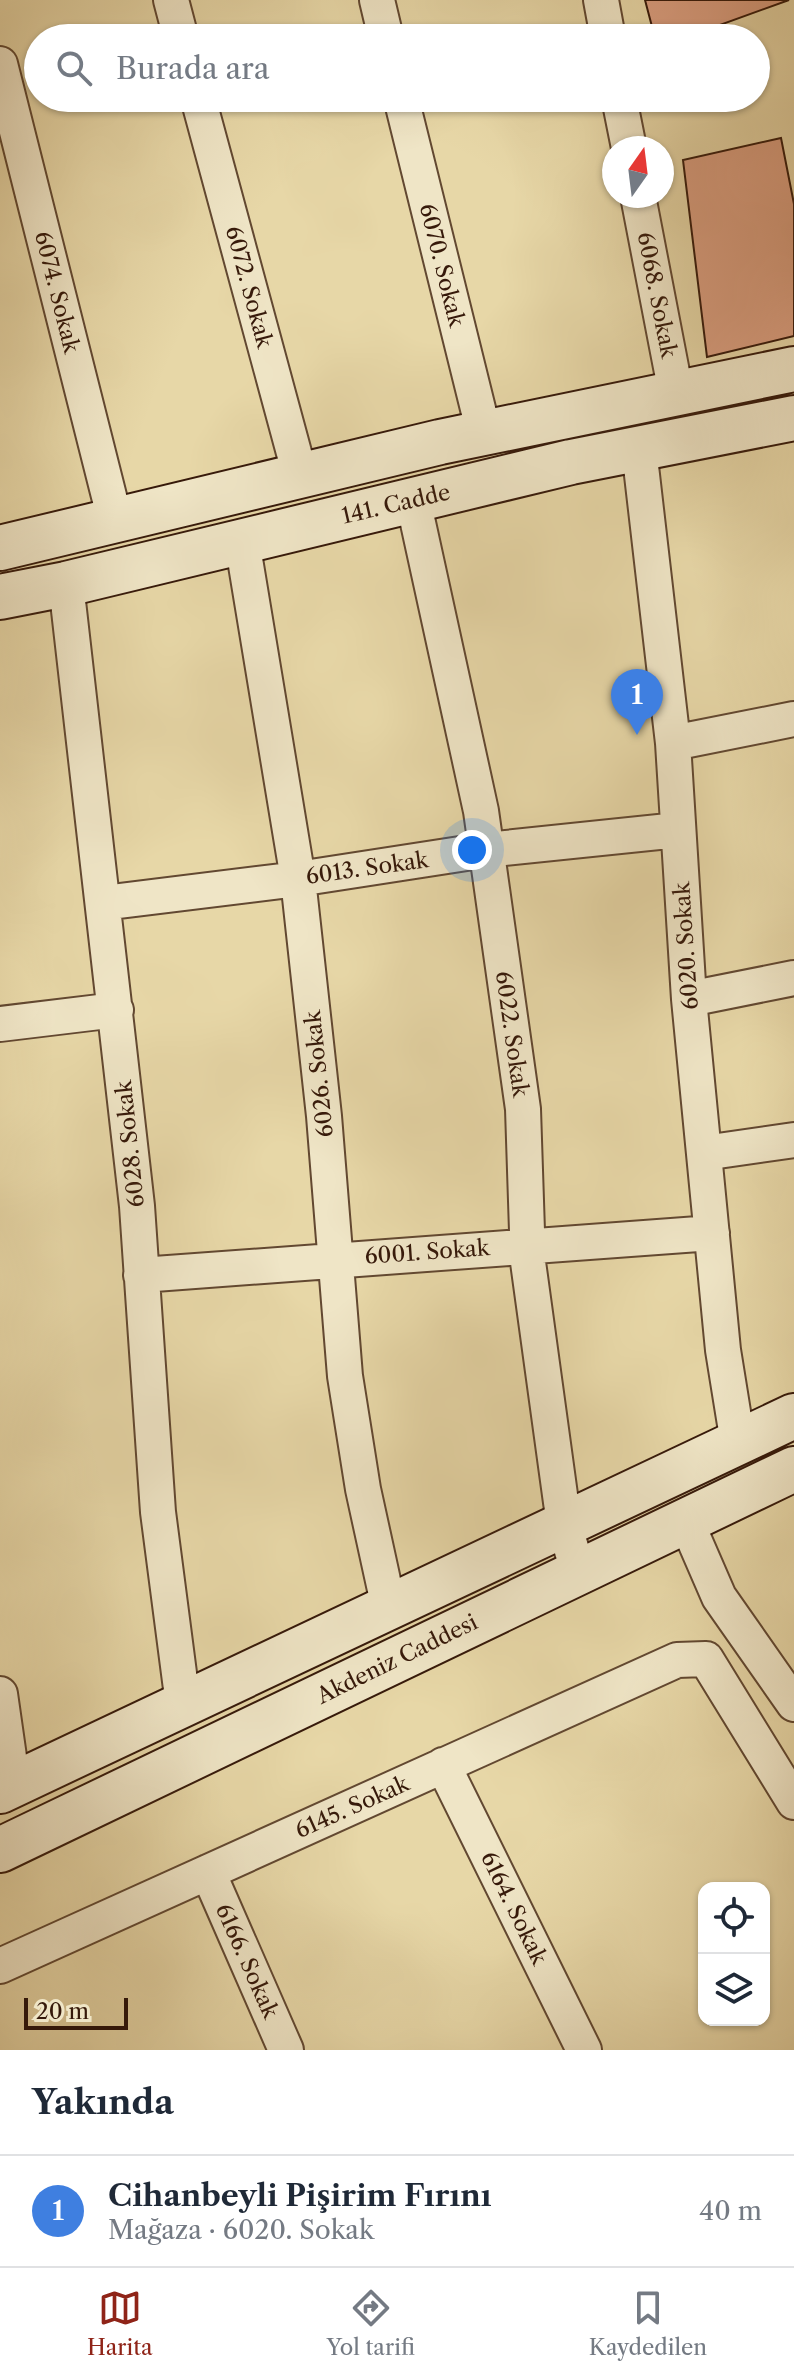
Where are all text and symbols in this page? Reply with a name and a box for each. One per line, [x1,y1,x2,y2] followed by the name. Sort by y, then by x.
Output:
[24,24,770,112] search box
[52,46,96,90] icon: search
[116,50,270,87] text: Burada ara
[602,136,674,208] north arrow
[414,201,471,331] street label: 6070. Sokak
[220,223,279,352] street label: 6072. Sokak
[29,228,85,357] street label: 6074. Sokak
[632,230,683,361] street label: 6068. Sokak
[339,478,453,530] street label: 141. Cadde
[611,669,663,735] pin: 1
[452,830,492,870] your location
[304,846,431,890] street label: 6013. Sokak
[668,880,704,1011] street label: 6020. Sokak
[490,969,534,1100] street label: 6022. Sokak
[299,1008,339,1139] street label: 6026. Sokak
[110,1078,150,1209] street label: 6028. Sokak
[364,1234,492,1270] street label: 6001. Sokak
[311,1608,482,1710] street label: Akdeniz Caddesi
[291,1769,414,1844] street label: 6145. Sokak
[475,1847,554,1970] street label: 6164. Sokak
[698,1882,770,2026] map controls
[698,1882,770,1954] button: locate
[210,1899,285,2024] street label: 6166. Sokak
[698,1954,770,2026] button: layers
[24,1994,128,2030] scale bar
[36,1998,89,2025] text: 20 m
[32,2081,174,2123] text: Yakında
[108,2177,491,2214] text: Cihanbeyli Pişirim Fırını
[52,2195,64,2227] text: 1
[699,2195,762,2227] text: 40 m
[108,2214,374,2246] text: Mağaza · 6020. Sokak
[87,2286,153,2361] tab: Harita
[327,2286,415,2361] tab: Yol tarifi
[589,2286,707,2361] tab: Kaydedilen

